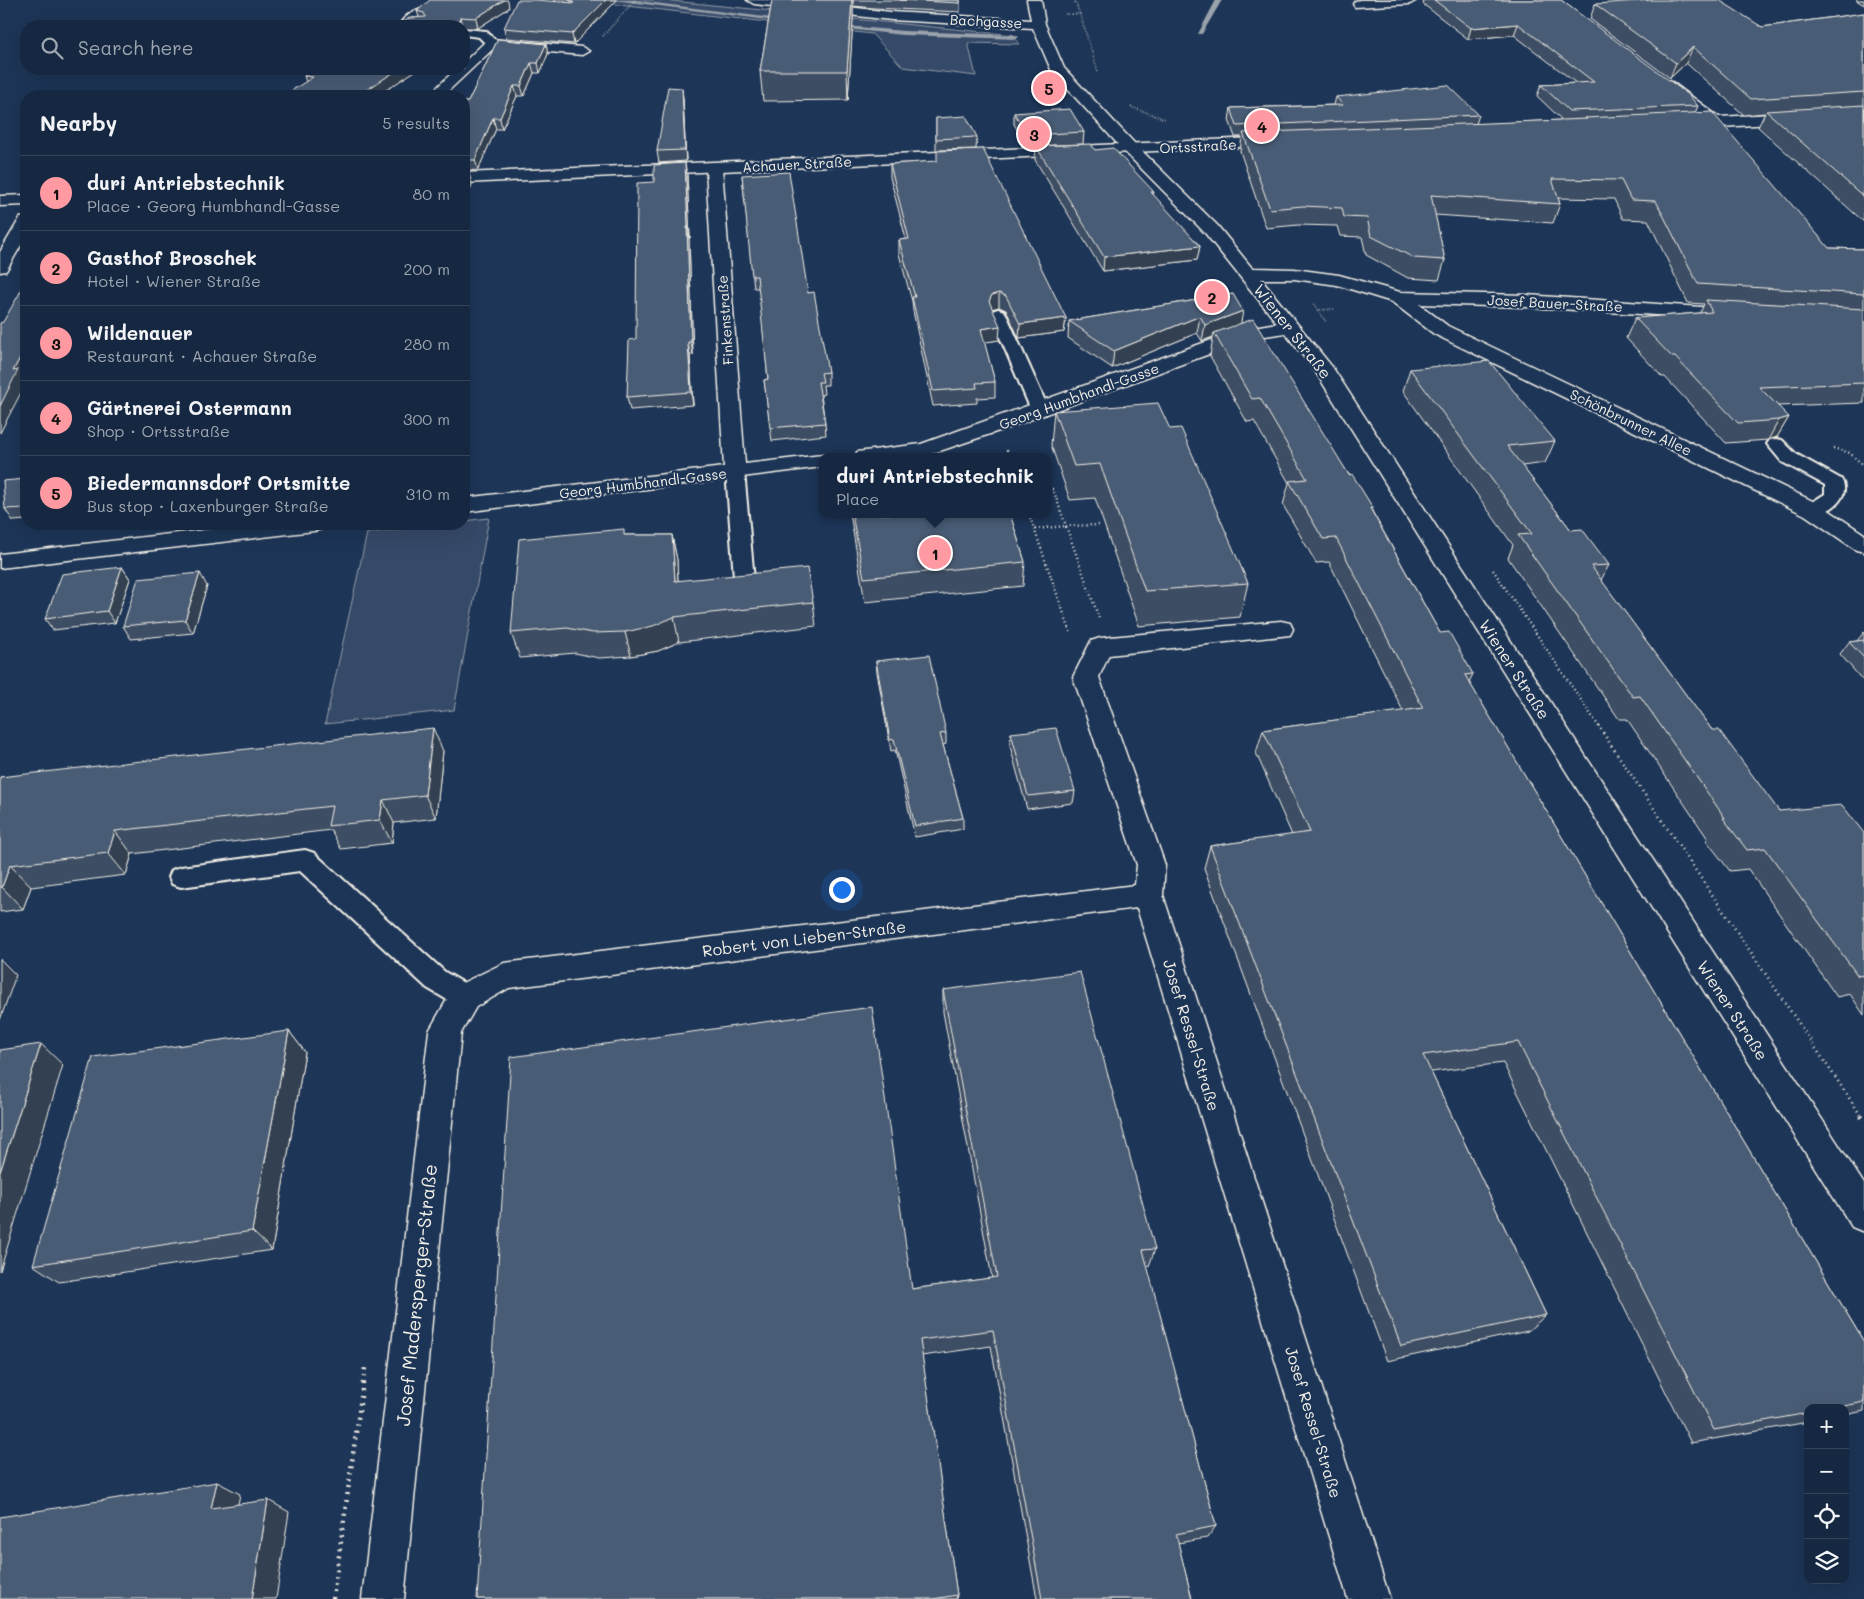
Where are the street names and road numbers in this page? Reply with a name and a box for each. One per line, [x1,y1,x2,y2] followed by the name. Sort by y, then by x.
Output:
[949,10,1023,32] street label: Bachgasse
[1159,134,1237,158] street label: Ortsstraße
[742,152,852,176] street label: Achauer Straße
[712,274,738,366] street label: Finkenstraße
[1249,279,1337,383] street label: Wiener Straße
[1487,290,1623,316] street label: Josef Bauer-Straße
[996,358,1162,434] street label: Georg Humbhandl-Gasse
[1567,384,1695,460] street label: Schönbrunner Allee
[558,463,728,503] street label: Georg Humbhandl-Gasse
[1475,615,1555,723] street label: Wiener Straße
[701,915,907,961] street label: Robert von Lieben-Straße
[1159,956,1225,1114] street label: Josef Ressel-Straße
[1693,956,1773,1064] street label: Wiener Straße
[390,1163,442,1427] street label: Josef Madersperger-Straße
[1281,1343,1347,1501] street label: Josef Ressel-Straße

